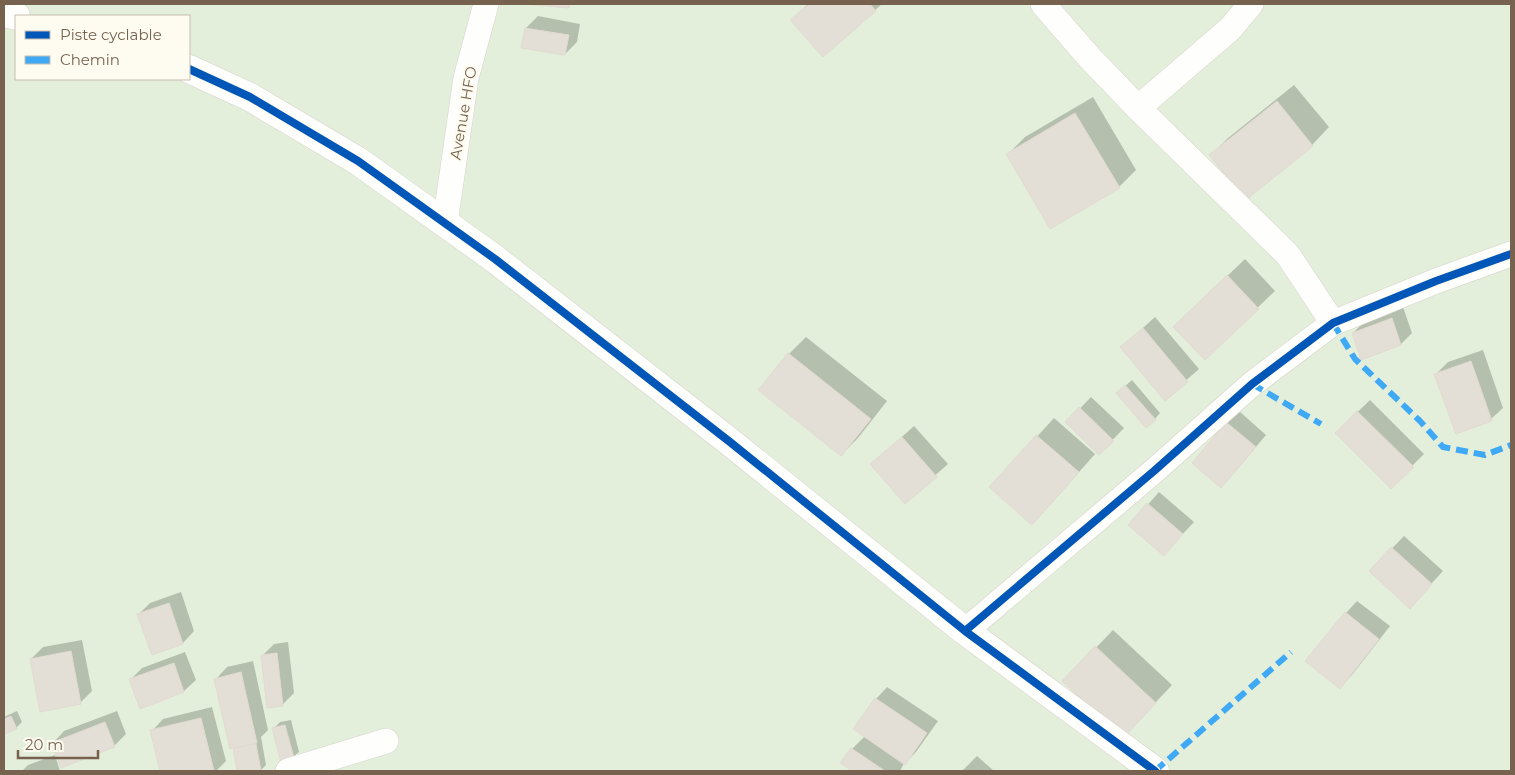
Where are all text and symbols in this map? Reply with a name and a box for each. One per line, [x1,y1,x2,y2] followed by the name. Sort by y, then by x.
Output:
[15,15,190,80] legend
[60,25,162,44] text: Piste cyclable
[60,50,120,69] text: Chemin
[445,65,481,161] street label: Avenue HFO
[18,728,98,760] scale bar
[25,735,63,754] text: 20 m

